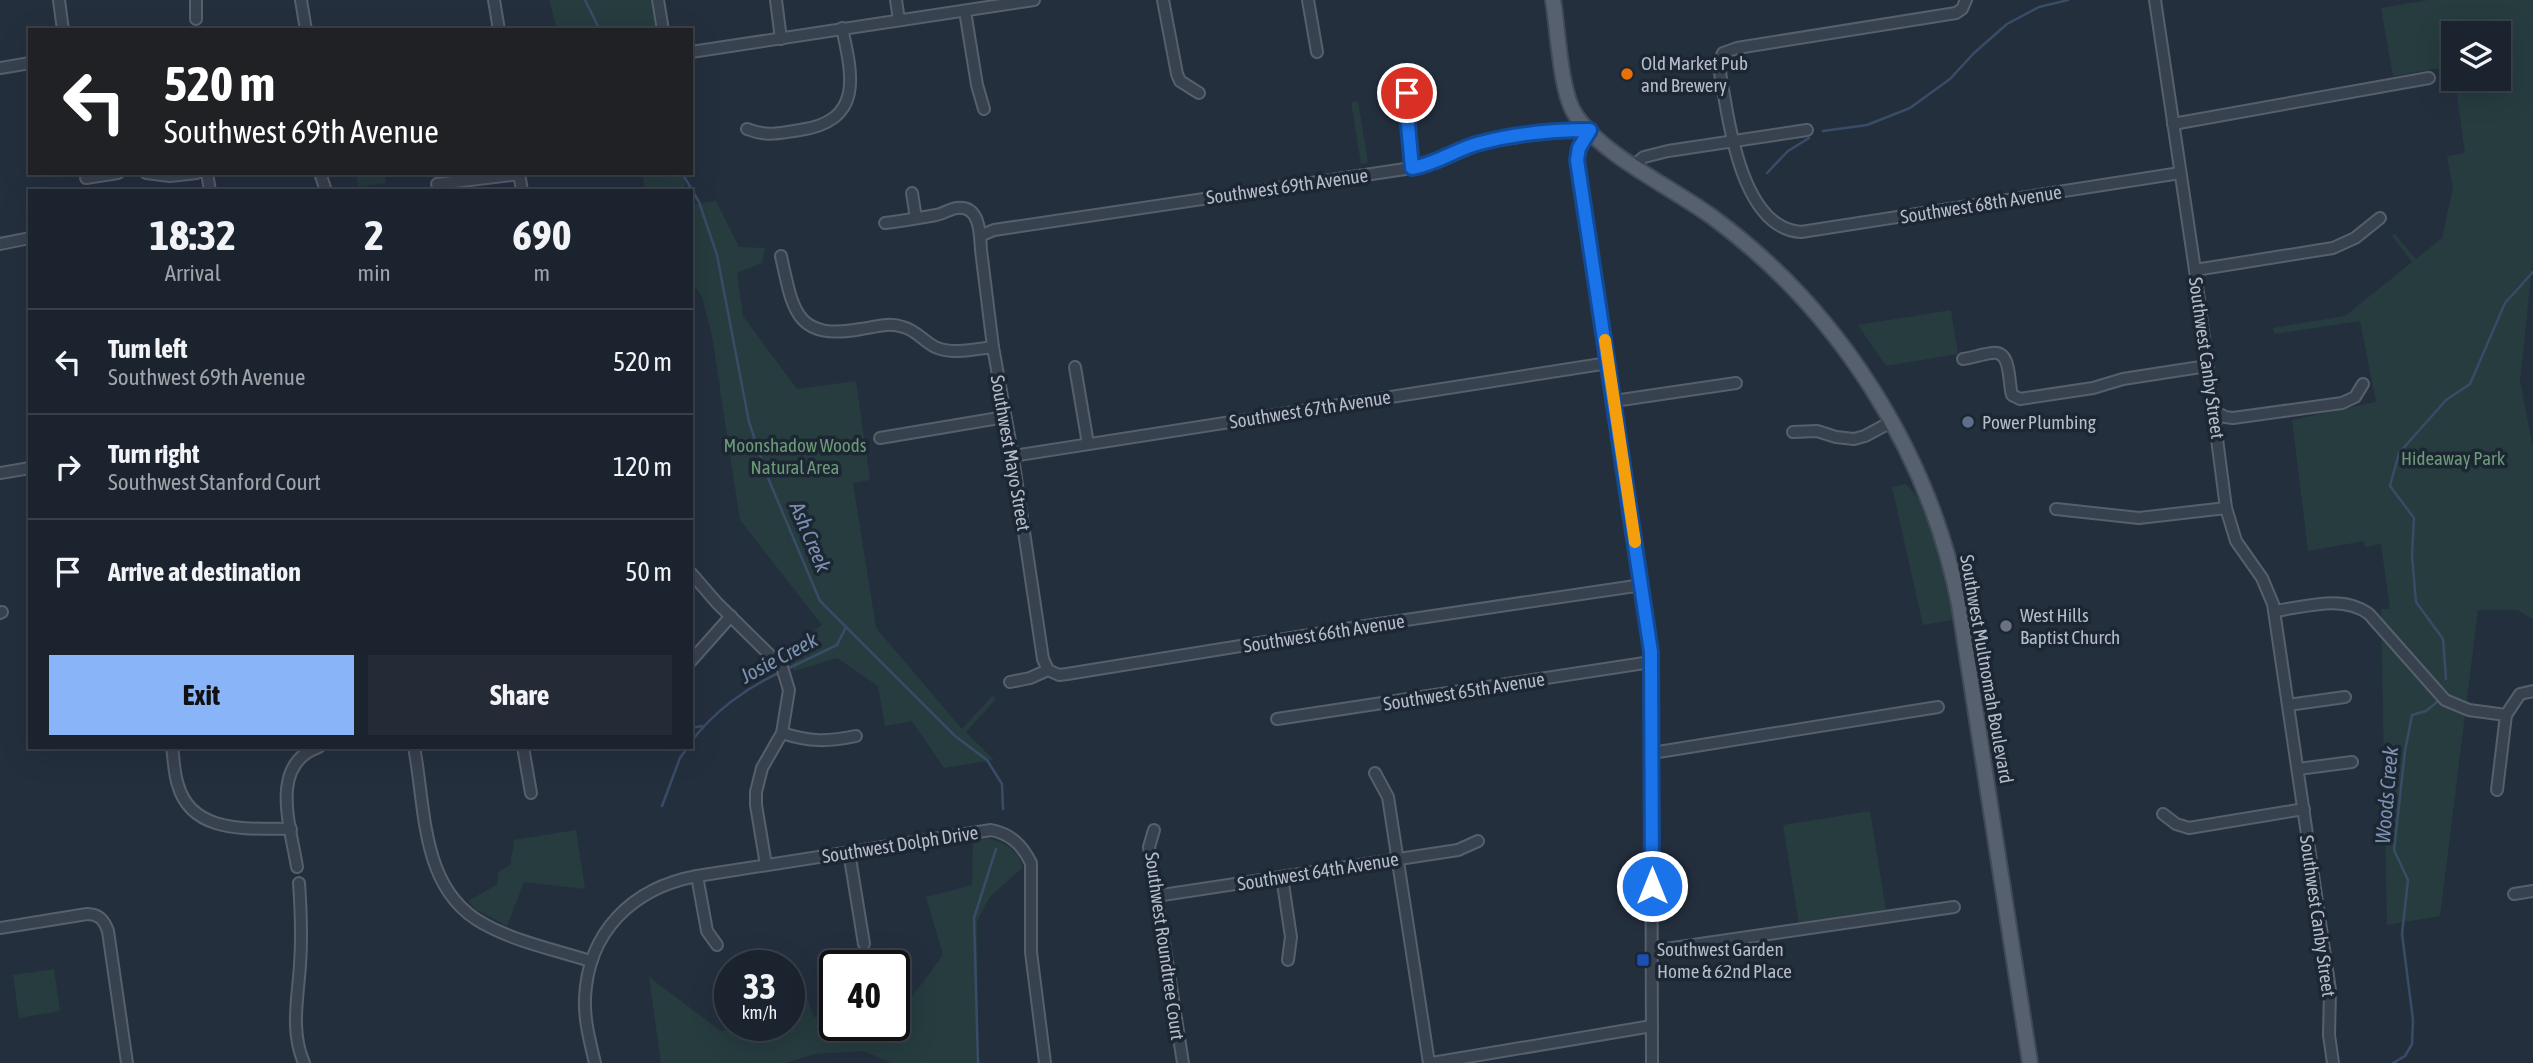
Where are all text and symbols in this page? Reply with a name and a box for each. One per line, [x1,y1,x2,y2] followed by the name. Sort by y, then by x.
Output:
[2441,21,2511,91] map controls
[2441,21,2511,91] button: layers
[1641,52,1748,96] place label: Old Market Pub and Brewery
[164,55,275,111] text: 520 m
[49,56,140,147] icon: left
[1377,63,1437,123] pin
[1619,66,1635,82] marker: Old Market Pub and Brewery
[1388,74,1426,112] icon: arrive
[164,113,439,150] text: Southwest 69th Avenue
[1205,164,1369,208] street label: Southwest 69th Avenue
[1899,180,2063,228] street label: Southwest 68th Avenue
[150,211,236,259] text: 18:32
[364,211,384,259] text: 2
[512,211,571,259] text: 690
[165,260,221,286] text: Arrival
[358,260,391,286] text: min
[534,260,550,286] text: m
[2185,276,2229,440] street label: Southwest Canby Street
[108,334,188,364] text: Turn left
[49,343,87,381] icon: left
[613,347,672,377] text: 520 m
[108,364,305,390] text: Southwest 69th Avenue
[986,373,1036,533] street label: Southwest Mayo Street
[1228,385,1392,433] street label: Southwest 67th Avenue
[1982,411,2097,433] place label: Power Plumbing
[1960,414,1976,430] marker: Power Plumbing
[723,434,867,478] park label: Moonshadow Woods Natural Area
[108,439,199,469] text: Turn right
[2401,447,2506,469] park label: Hideaway Park
[49,448,87,486] icon: right
[613,452,672,482] text: 120 m
[108,469,321,495] text: Southwest Stanford Court
[785,497,837,576] water label: Ash Creek
[49,553,87,591] icon: arrive
[1956,553,2018,785] street label: Southwest Multnomah Boulevard
[108,557,301,587] text: Arrive at destination
[625,557,672,587] text: 50 m
[2020,604,2120,648] place label: West Hills Baptist Church
[1242,609,1406,657] street label: Southwest 66th Avenue
[1998,618,2014,634] marker: West Hills Baptist Church
[735,626,822,688] water label: Josie Creek
[49,655,354,735] button: Exit
[368,655,672,735] button: Share
[1382,667,1546,715] street label: Southwest 65th Avenue
[2370,745,2402,845] water label: Woods Creek
[820,821,980,867] street label: Southwest Dolph Drive
[2296,834,2340,998] street label: Southwest Canby Street
[1236,847,1400,895] street label: Southwest 64th Avenue
[1615,849,1689,923] position arrow
[1141,851,1189,1041] street label: Southwest Roundtree Court
[1657,938,1792,982] place label: Southwest Garden Home & 62nd Place
[819,950,910,1041] speed limit sign: 40
[1635,952,1651,968] marker: Southwest Garden Home & 62nd Place
[743,966,776,1006] text: 33
[742,1002,777,1023] text: km/h

